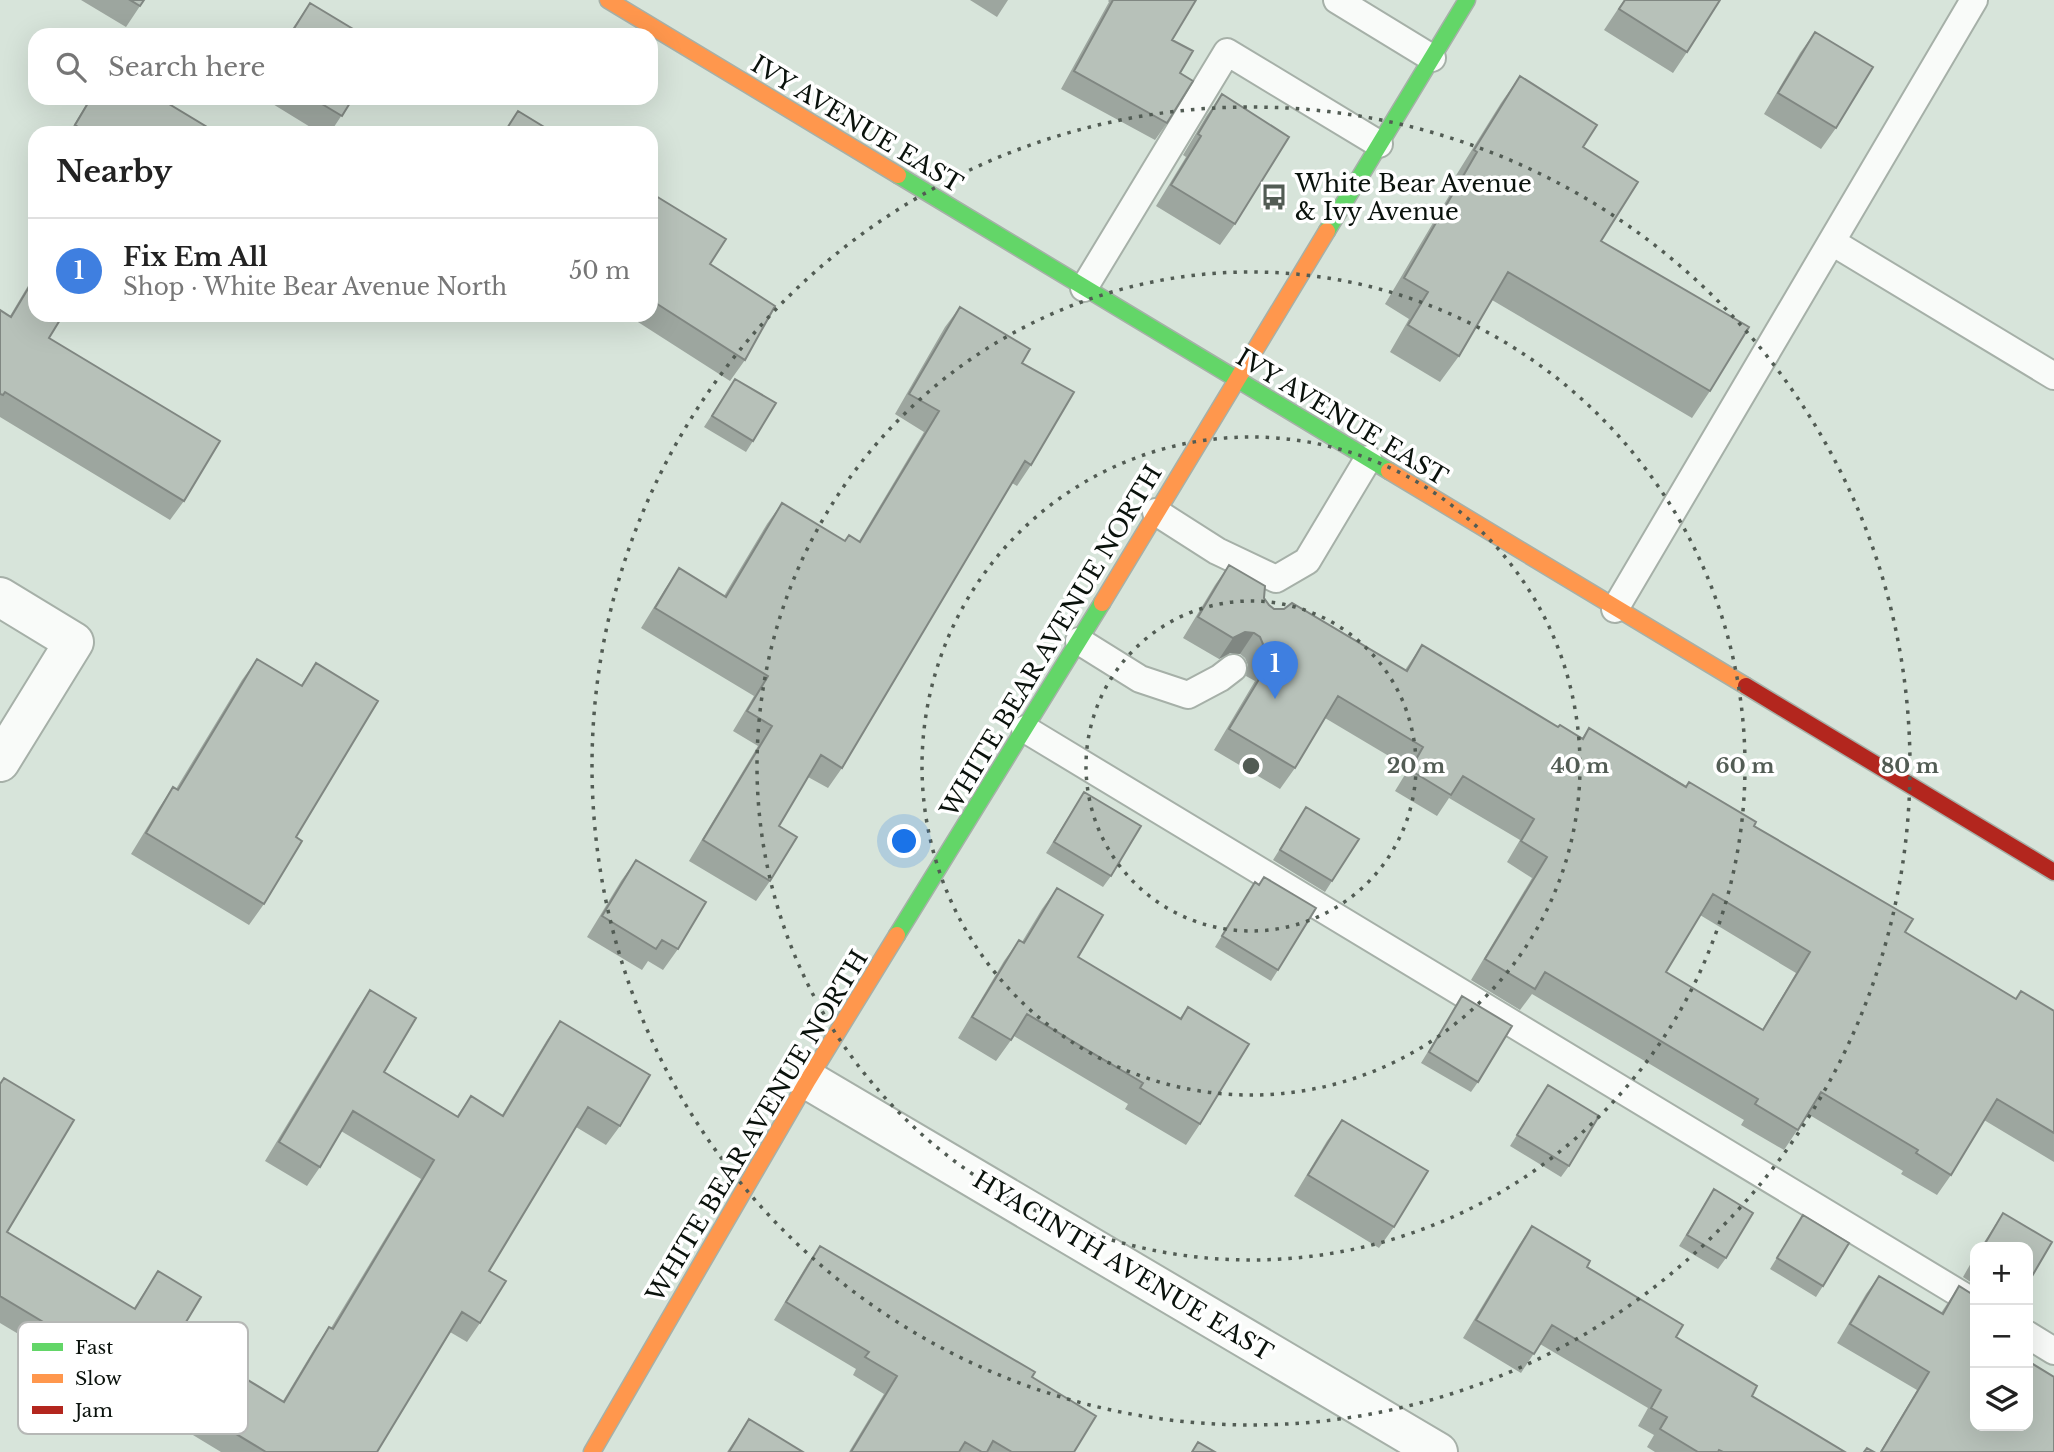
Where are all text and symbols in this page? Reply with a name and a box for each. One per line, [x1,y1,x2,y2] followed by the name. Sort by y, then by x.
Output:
[28,28,658,105] search box
[52,48,90,86] icon: search
[746,49,968,199] street label: IVY AVENUE EAST
[108,51,265,83] text: Search here
[56,153,172,190] text: Nearby
[1294,169,1532,226] place label: White Bear Avenue & Ivy Avenue
[1259,182,1289,212] bus stop icon: White Bear Avenue & Ivy Avenue
[123,241,268,273] text: Fix Em All
[74,257,84,285] text: 1
[569,257,630,285] text: 50 m
[123,273,507,301] text: Shop · White Bear Avenue North
[1231,342,1453,492] street label: IVY AVENUE EAST
[934,460,1168,823] street label: WHITE BEAR AVENUE NORTH
[1252,641,1298,699] pin: 1
[1387,753,1445,779] text: 20 m
[1551,753,1609,779] text: 40 m
[1716,753,1774,779] text: 60 m
[1881,753,1939,779] text: 80 m
[1239,754,1263,778] centre of rings
[887,824,921,858] your location
[640,945,874,1308] street label: WHITE BEAR AVENUE NORTH
[968,1165,1278,1367] street label: HYACINTH AVENUE EAST
[1970,1242,2033,1431] map controls
[1970,1242,2033,1305] button: +
[1970,1305,2033,1368] button: −
[18,1322,248,1434] legend
[75,1336,114,1359] text: Fast
[75,1367,122,1390] text: Slow
[1970,1368,2033,1431] button: layers
[72,1399,113,1422] text: Jam

